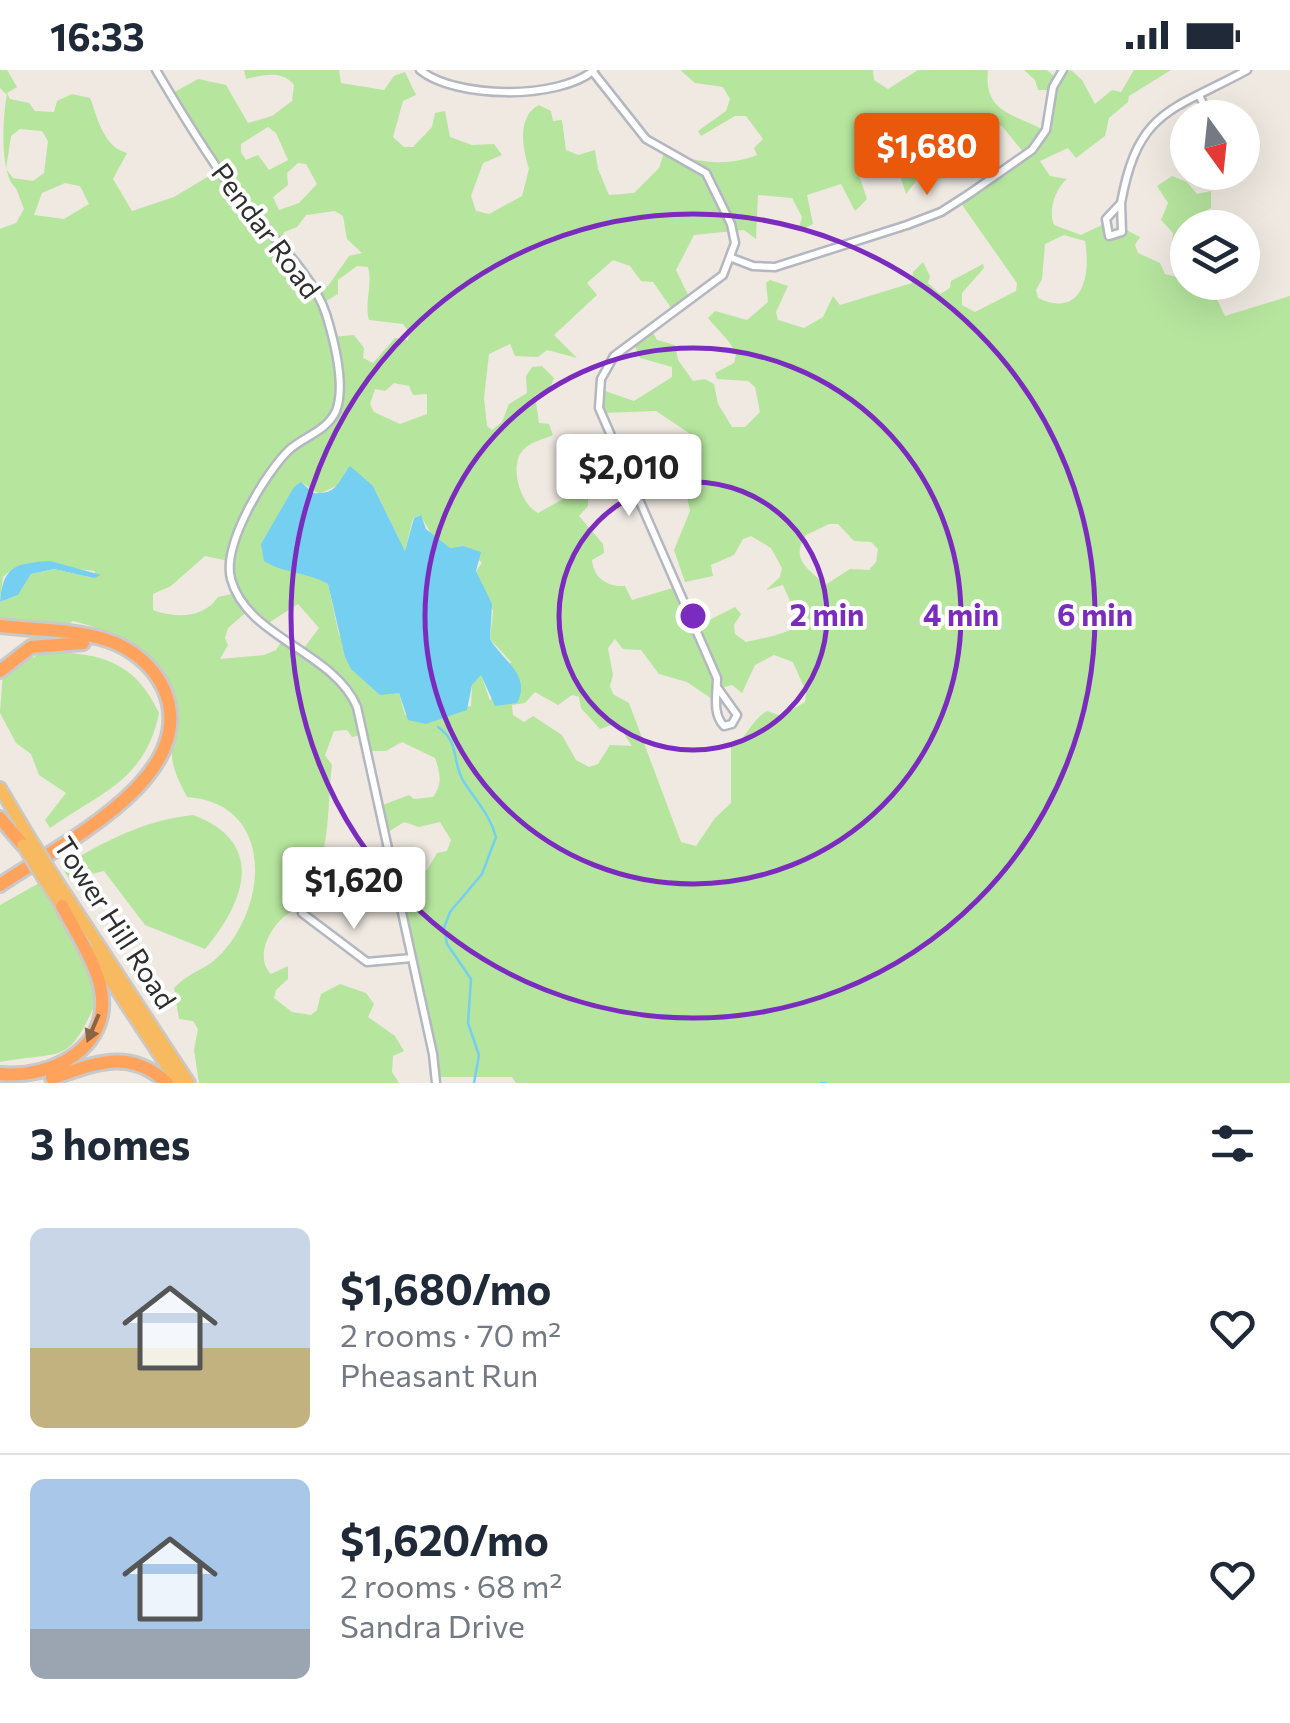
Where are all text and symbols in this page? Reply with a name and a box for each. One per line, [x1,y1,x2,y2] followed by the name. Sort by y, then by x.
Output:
[50,12,145,59] text: 16:33
[1170,100,1260,190] north arrow
[1170,100,1260,300] map controls
[846,113,1008,198] pin: $1,680
[876,125,978,165] text: $1,680
[205,156,329,305] street label: Pendar Road
[1170,210,1260,300] button: layers
[548,434,710,519] pin: $2,010
[578,446,680,486] text: $2,010
[790,595,864,632] text: 2 min
[923,595,999,632] text: 4 min
[1057,595,1133,632] text: 6 min
[675,598,711,634] centre of rings
[48,830,184,1015] street label: Tower Hill Road
[273,847,435,932] pin: $1,620
[304,859,404,899] text: $1,620
[85,1013,101,1043] one-way arrow
[1205,1116,1260,1171] icon: filters
[30,1117,190,1169] text: 3 homes
[340,1262,551,1314] text: $1,680/mo
[110,1268,230,1388] icon: home
[1205,1301,1260,1356] icon: heart
[340,1314,561,1354] text: 2 rooms · 70 m²
[340,1354,538,1394] text: Pheasant Run
[340,1513,549,1565] text: $1,620/mo
[110,1519,230,1639] icon: home
[1205,1552,1260,1607] icon: heart
[340,1565,562,1605] text: 2 rooms · 68 m²
[340,1605,525,1645] text: Sandra Drive

